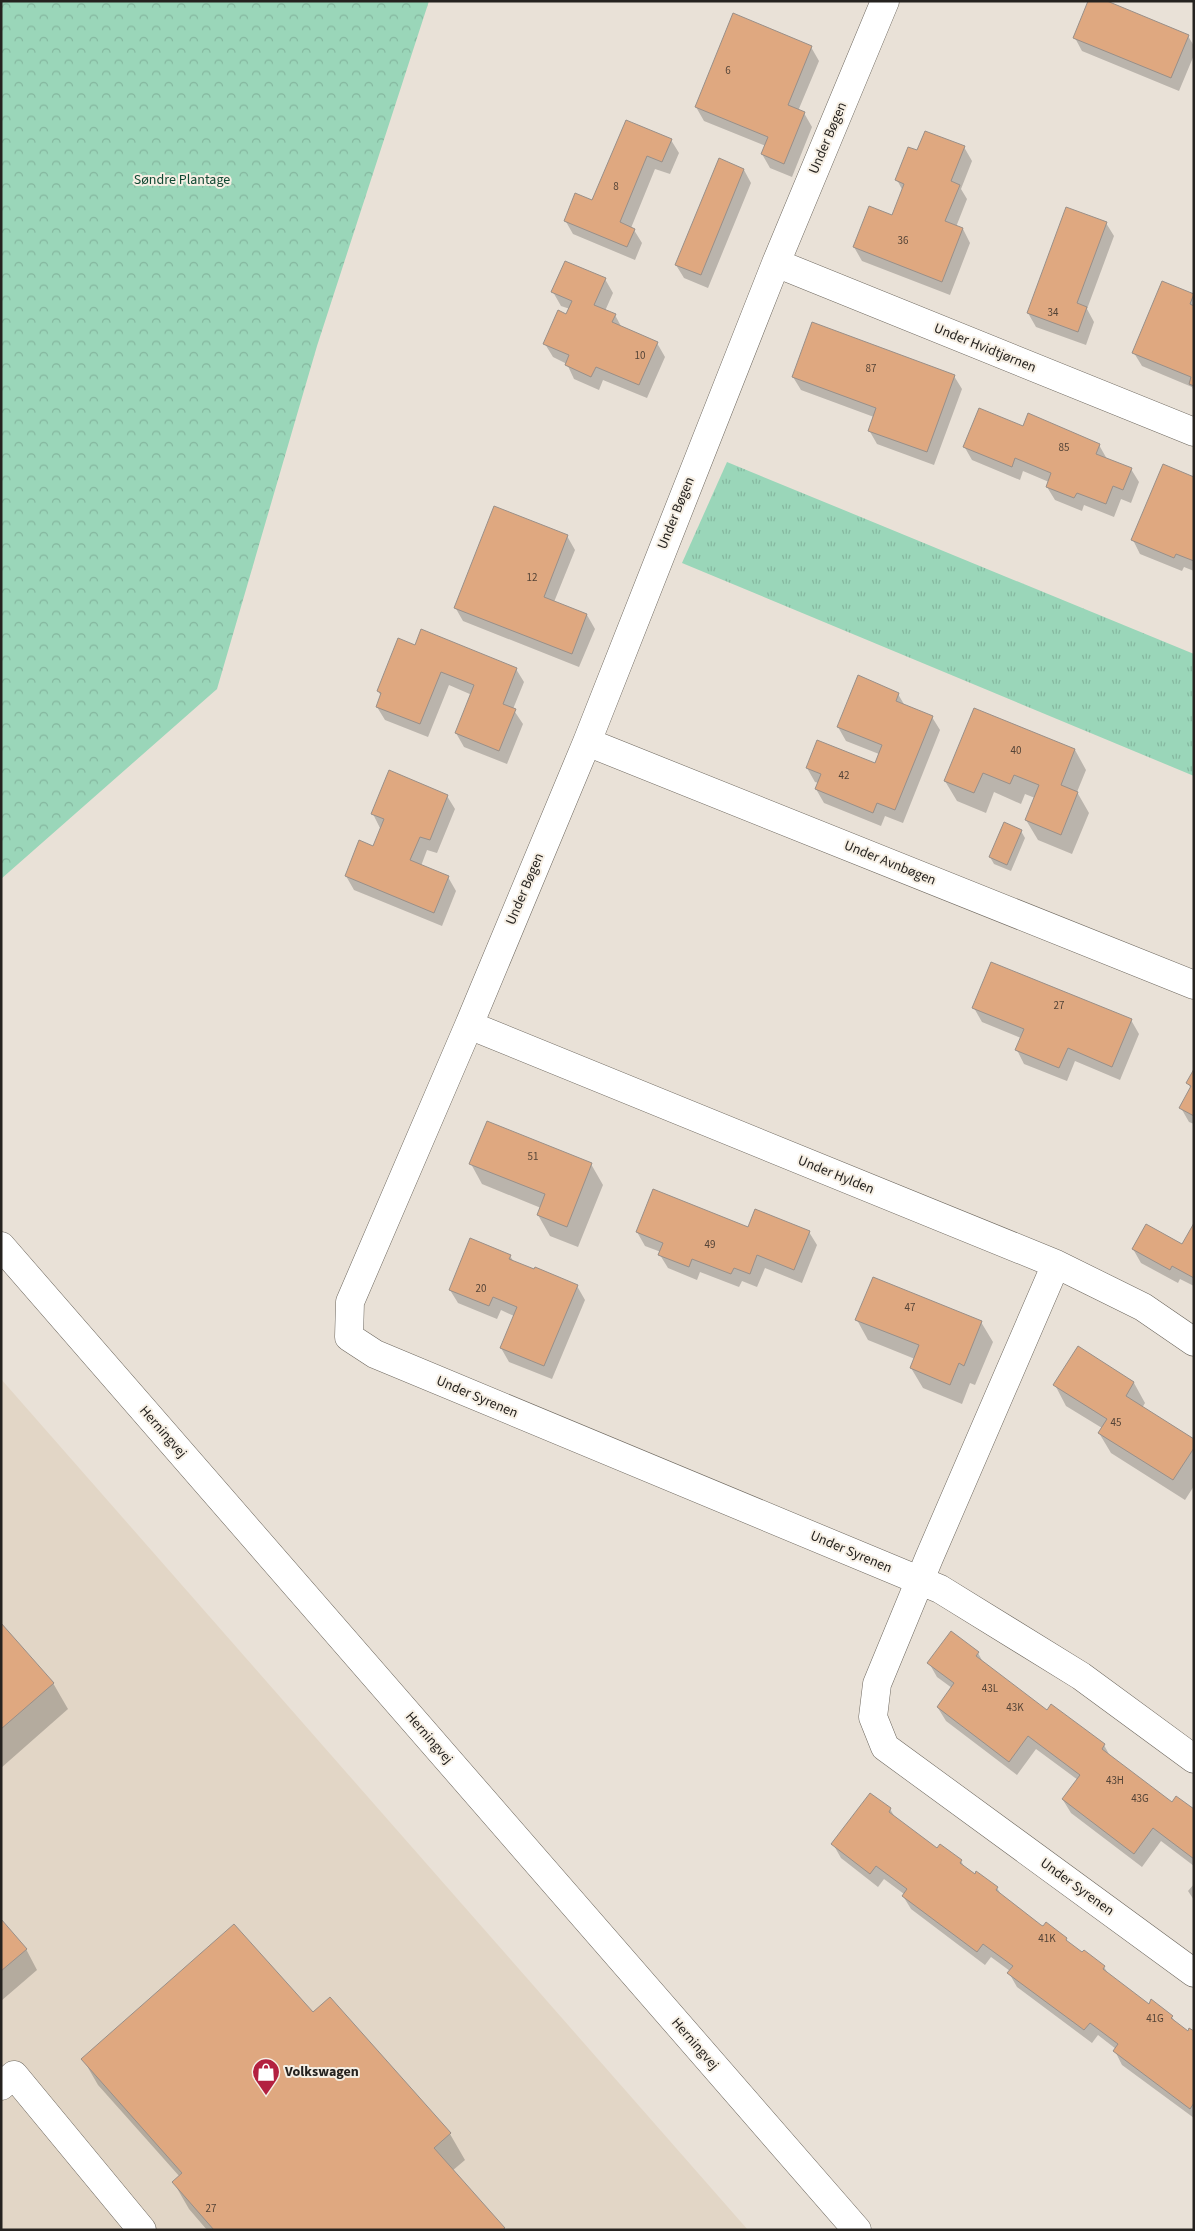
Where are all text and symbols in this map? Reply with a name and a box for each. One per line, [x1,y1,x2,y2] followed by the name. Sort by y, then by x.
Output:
[725,63,731,78] house number: 6
[804,99,852,177] street label: Under Bøgen
[134,170,230,190] park label: Søndre Plantage
[613,179,619,194] house number: 8
[898,233,909,248] house number: 36
[1048,305,1059,320] house number: 34
[931,318,1039,378] street label: Under Hvidtjørnen
[635,348,645,363] house number: 10
[866,361,876,376] house number: 87
[1059,440,1069,455] house number: 85
[652,474,700,552] street label: Under Bøgen
[527,570,537,585] house number: 12
[1011,743,1021,758] house number: 40
[839,768,849,783] house number: 42
[841,835,939,891] street label: Under Avnbøgen
[501,850,549,928] street label: Under Bøgen
[1054,998,1064,1013] house number: 27
[528,1149,538,1164] house number: 51
[795,1151,877,1199] street label: Under Hylden
[705,1237,715,1252] house number: 49
[476,1281,486,1296] house number: 20
[905,1300,915,1315] house number: 47
[433,1371,521,1423] street label: Under Syrenen
[135,1401,191,1463] street label: Herningvej
[1111,1415,1121,1430] house number: 45
[807,1526,895,1578] street label: Under Syrenen
[982,1681,999,1696] house number: 43L
[1006,1700,1024,1715] house number: 43K
[401,1707,457,1769] street label: Herningvej
[1106,1773,1124,1788] house number: 43H
[1131,1791,1149,1806] house number: 43G
[1036,1853,1118,1921] street label: Under Syrenen
[1038,1931,1056,1946] house number: 41K
[1146,2011,1164,2026] house number: 41G
[667,2013,723,2075] street label: Herningvej
[251,2057,281,2096] shop icon: Volkswagen
[284,2062,359,2082] place label: Volkswagen
[206,2201,216,2216] house number: 27

